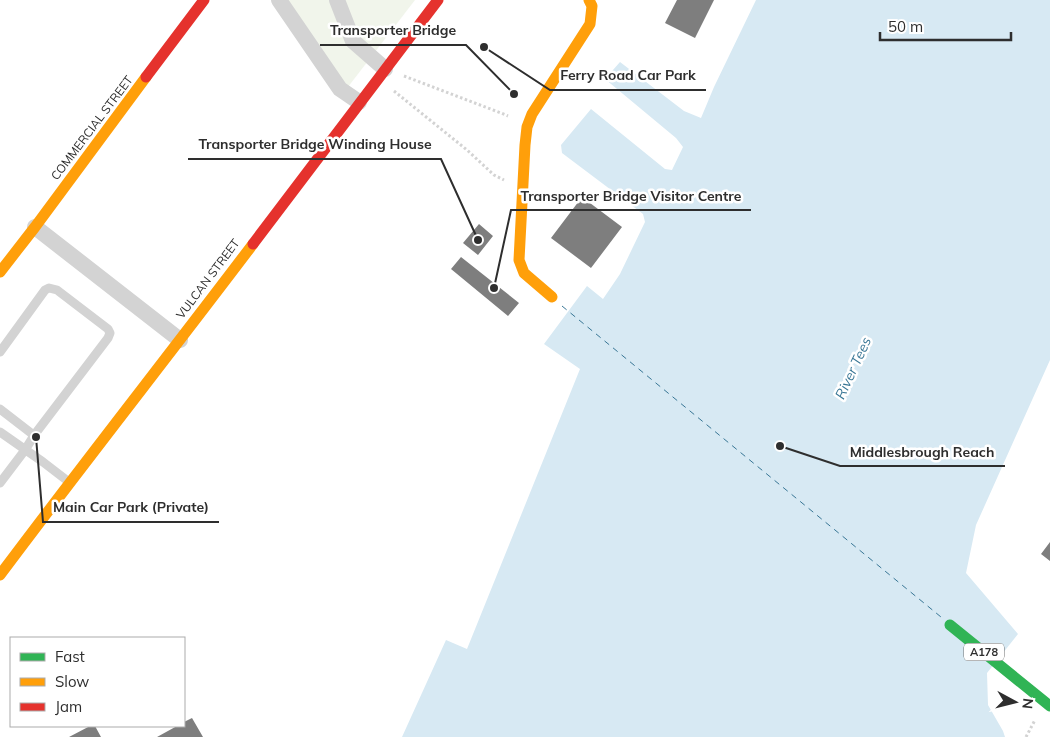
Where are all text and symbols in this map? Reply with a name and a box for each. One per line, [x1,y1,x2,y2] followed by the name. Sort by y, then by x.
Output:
[880,10,1011,42] scale bar
[320,16,466,45] callout: Transporter Bridge
[888,17,923,36] text: 50 m
[330,21,456,39] text: Transporter Bridge
[550,61,706,90] callout: Ferry Road Car Park
[560,66,696,84] text: Ferry Road Car Park
[47,72,136,183] street label: COMMERCIAL STREET
[188,130,441,159] callout: Transporter Bridge Winding House
[198,135,432,153] text: Transporter Bridge Winding House
[511,181,751,210] callout: Transporter Bridge Visitor Centre
[521,187,742,205] text: Transporter Bridge Visitor Centre
[173,235,243,322] street label: VULCAN STREET
[831,334,875,402] water label: River Tees
[840,437,1005,466] callout: Middlesbrough Reach
[850,443,994,461] text: Middlesbrough Reach
[43,493,219,522] callout: Main Car Park (Private)
[53,498,209,516] text: Main Car Park (Private)
[10,637,185,727] legend
[964,644,1004,660] road number: A178
[55,647,85,666] text: Fast
[55,672,89,691] text: Slow
[990,677,1040,727] north arrow
[55,697,82,716] text: Jam
[1018,697,1037,710] text: N

